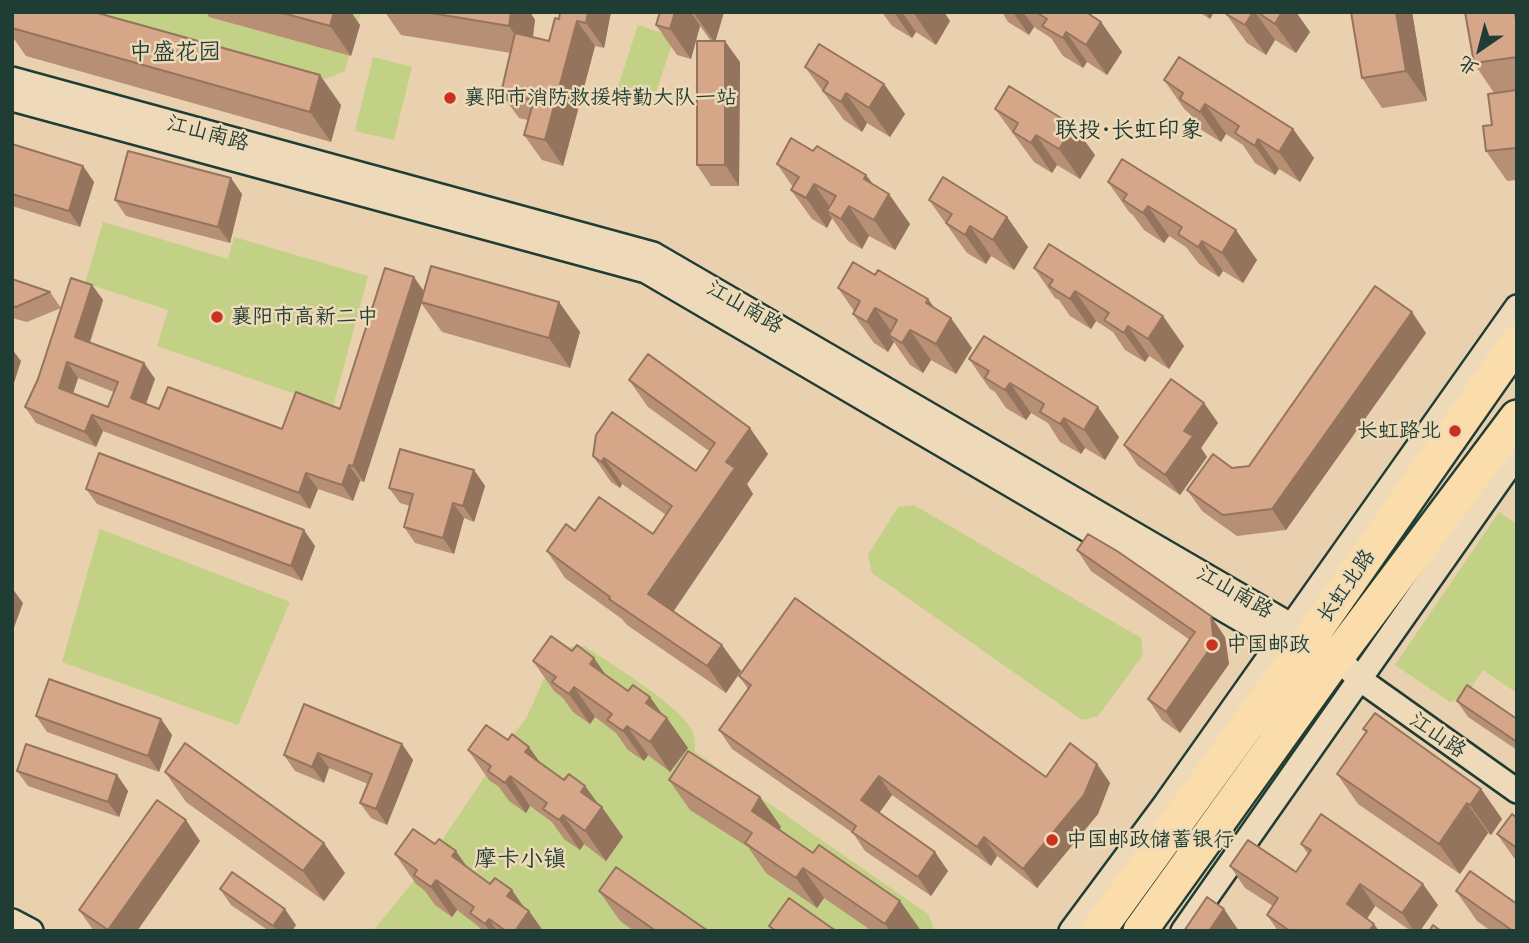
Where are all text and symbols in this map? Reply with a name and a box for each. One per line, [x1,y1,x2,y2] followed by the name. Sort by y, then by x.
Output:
[1445,14,1515,84] north arrow
[129,38,221,66] district label: 中盛花园
[1453,51,1483,82] text: 北
[464,85,737,111] place label: 襄阳市消防救援特勤大队一站
[442,90,458,106] marker: 襄阳市消防救援特勤大队一站
[164,110,252,156] street label: 江山南路
[1055,116,1203,144] district label: 联投·长虹印象
[702,275,788,339] street label: 江山南路
[231,304,378,330] place label: 襄阳市高新二中
[209,309,225,325] marker: 襄阳市高新二中
[1357,418,1441,444] place label: 长虹路北
[1447,423,1463,439] marker: 长虹路北
[1312,544,1380,628] street label: 长虹北路
[1192,560,1278,624] street label: 江山南路
[1226,632,1310,658] place label: 中国邮政
[1204,637,1220,653] marker: 中国邮政
[1405,707,1471,763] street label: 江山路
[1066,827,1234,853] place label: 中国邮政储蓄银行
[1044,832,1060,848] marker: 中国邮政储蓄银行
[474,845,566,873] district label: 摩卡小镇

